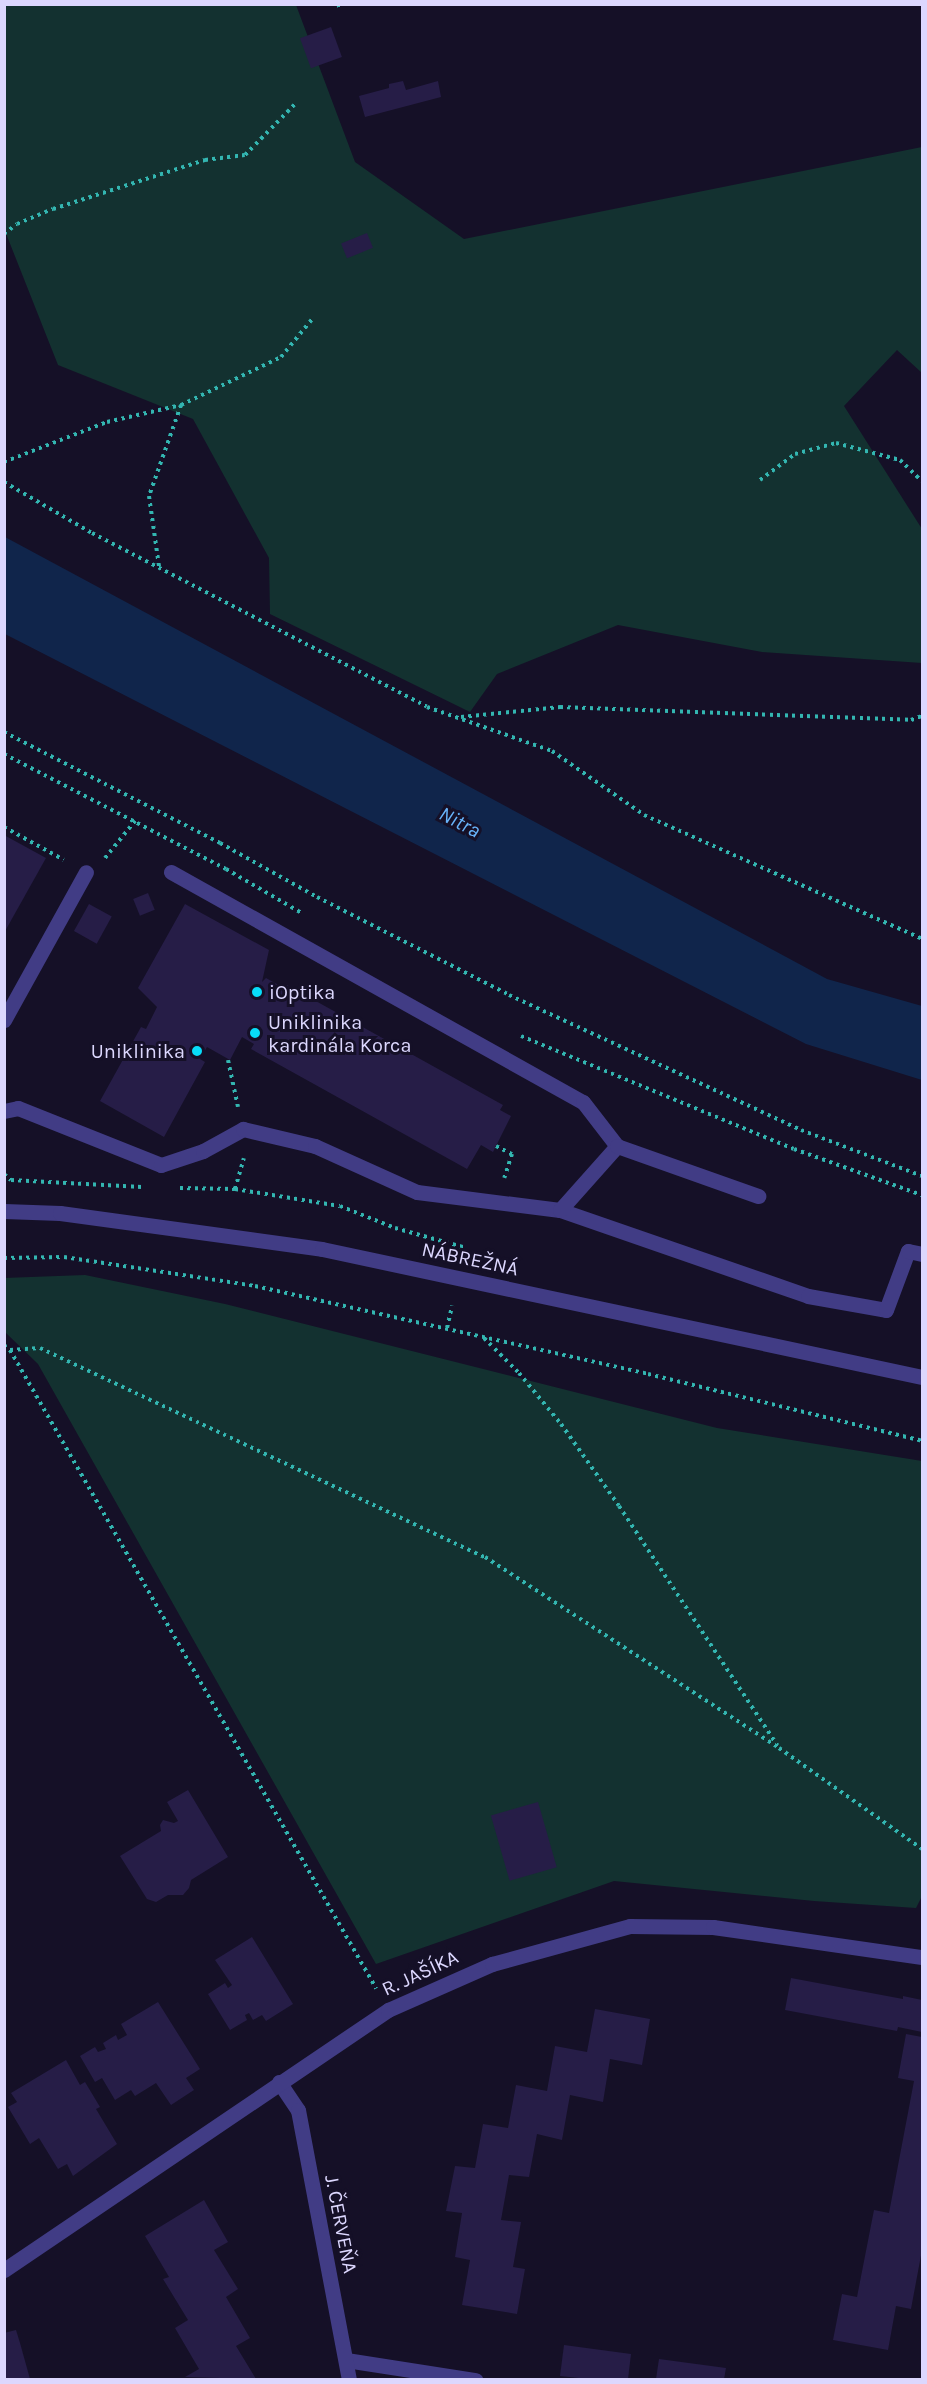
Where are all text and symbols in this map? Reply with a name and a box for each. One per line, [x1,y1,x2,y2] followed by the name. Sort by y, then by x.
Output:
[435,801,485,843] water label: Nitra
[269,980,335,1004] place label: iOptika
[250,985,264,999] marker: iOptika
[268,1010,411,1057] place label: Uniklinika kardinála Korca
[246,1024,264,1042] marker: Uniklinika kardinála Korca
[91,1039,185,1063] place label: Uniklinika
[190,1044,204,1058] marker: Uniklinika
[420,1237,520,1281] street label: NÁBREŽNÁ
[378,1945,462,2001] street label: R. JAŠÍKA
[320,2173,362,2275] street label: J. ČERVEŇA

